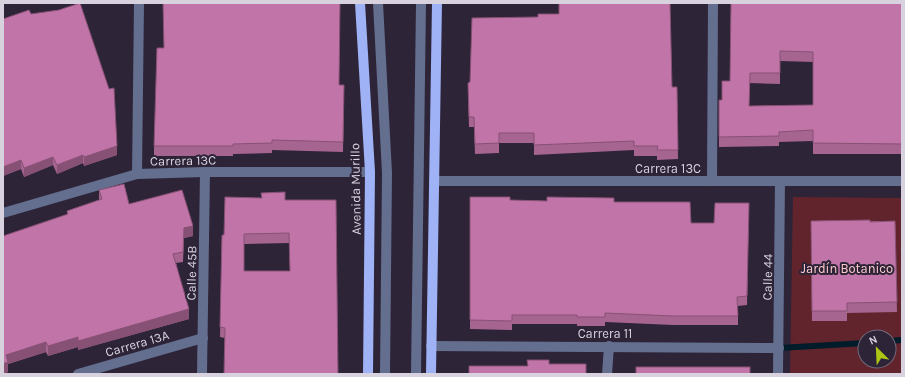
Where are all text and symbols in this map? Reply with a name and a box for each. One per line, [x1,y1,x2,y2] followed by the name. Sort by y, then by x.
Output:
[347,143,364,235] street label: Avenida Murillo
[150,152,216,169] street label: Carrera 13C
[635,161,701,176] street label: Carrera 13C
[184,245,199,301] street label: Calle 45B
[760,254,775,300] street label: Calle 44
[801,261,893,276] park label: Jardín Botanico
[578,326,632,341] street label: Carrera 11
[104,327,171,360] street label: Carrera 13A
[857,329,897,369] north arrow
[867,333,879,348] text: N

